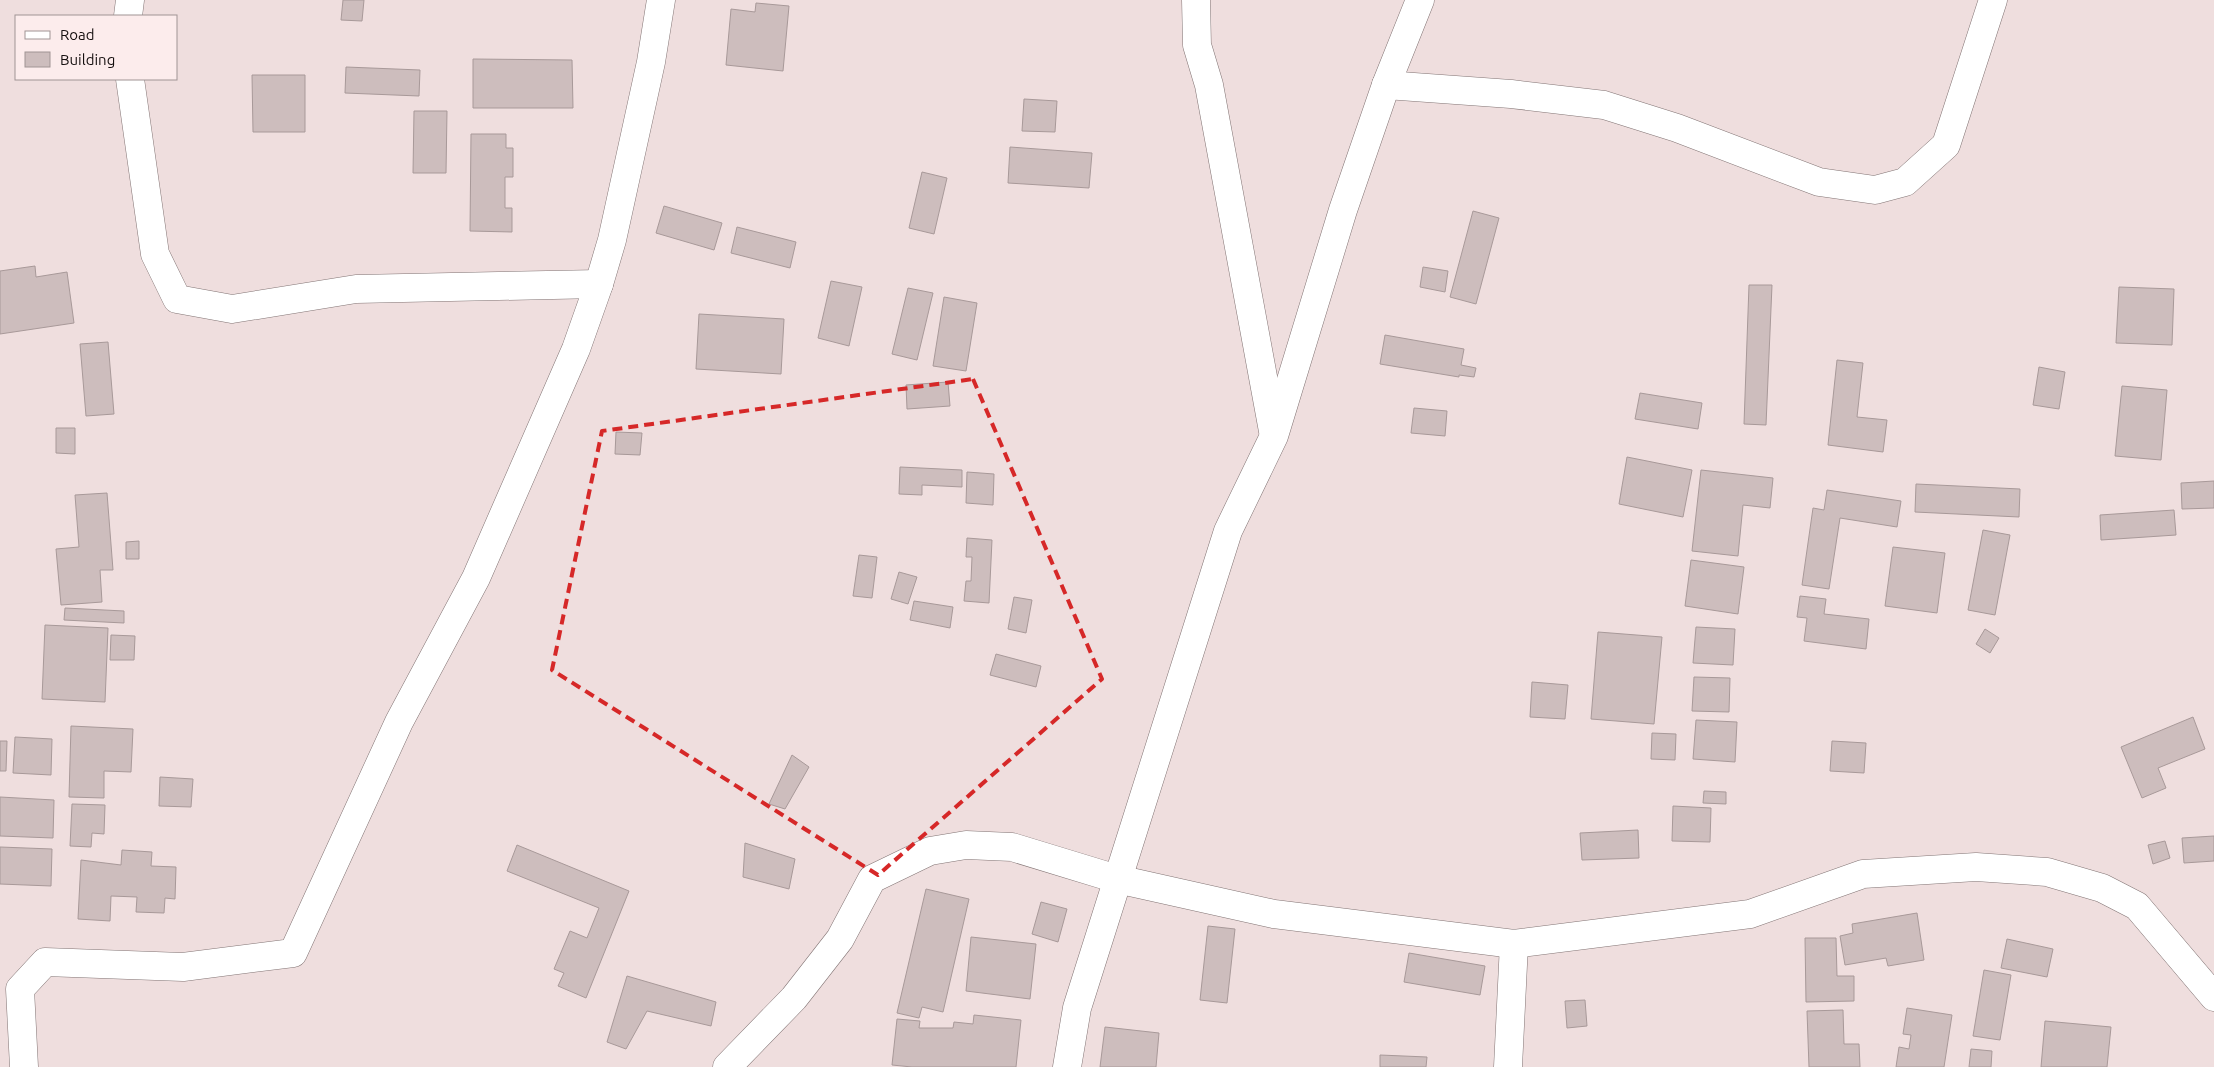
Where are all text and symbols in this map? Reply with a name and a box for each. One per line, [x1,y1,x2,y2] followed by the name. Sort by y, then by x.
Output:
[15,15,178,80] legend
[60,26,95,43] text: Road
[60,51,115,68] text: Building

